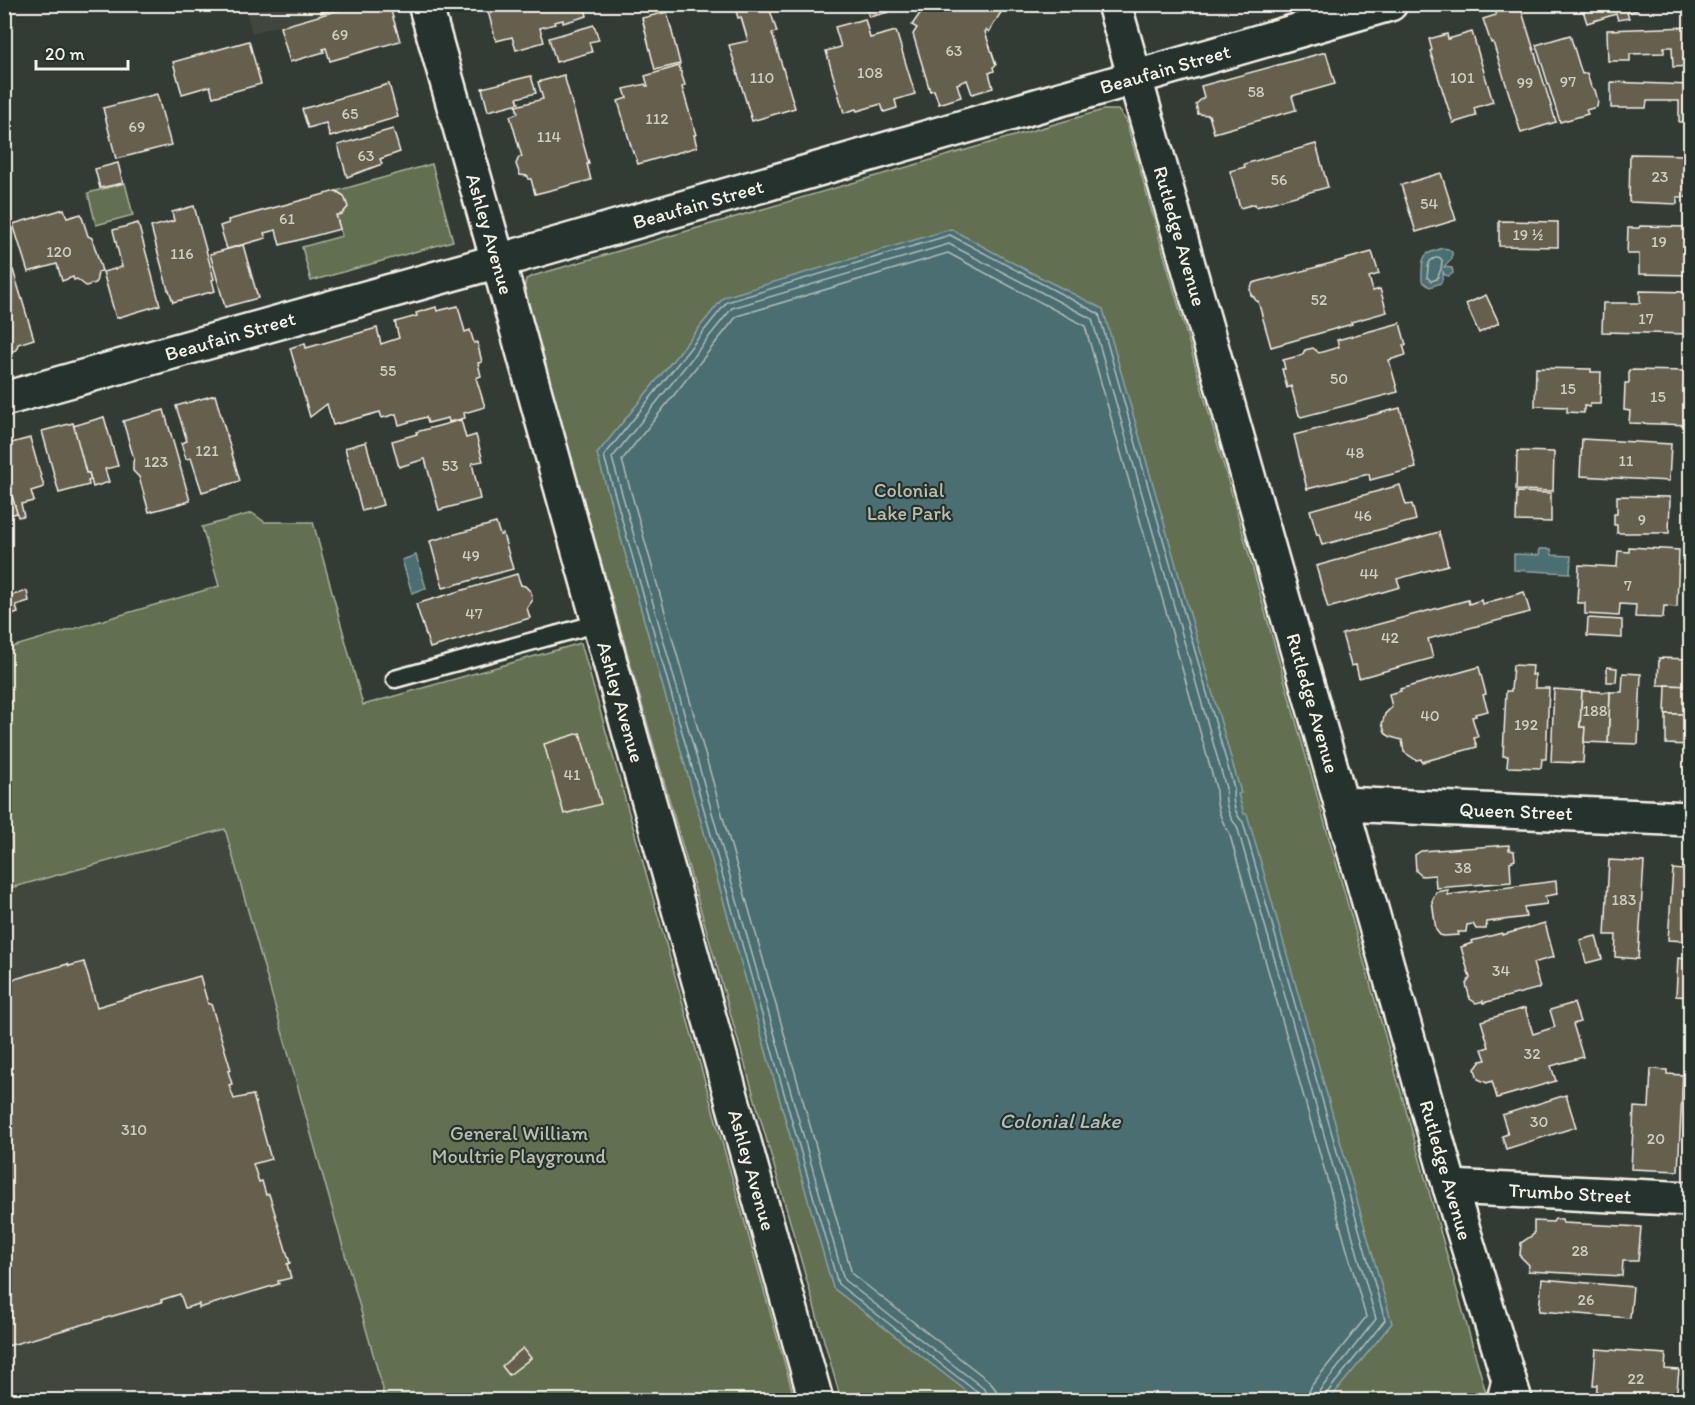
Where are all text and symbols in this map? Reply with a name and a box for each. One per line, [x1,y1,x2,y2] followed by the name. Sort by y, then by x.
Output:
[332,25,348,44] house number: 69
[36,33,128,71] scale bar
[1097,39,1233,99] street label: Beaufain Street
[945,41,963,60] house number: 63
[45,43,85,65] text: 20 m
[857,63,883,82] house number: 108
[750,68,774,87] house number: 110
[1450,68,1475,87] house number: 101
[1560,72,1576,91] house number: 97
[1517,73,1533,92] house number: 99
[1247,82,1265,101] house number: 58
[342,104,358,123] house number: 65
[645,109,669,128] house number: 112
[129,117,145,136] house number: 69
[537,127,562,146] house number: 114
[357,146,375,165] house number: 63
[1149,163,1211,309] street label: Rutledge Avenue
[1651,167,1669,186] house number: 23
[1271,170,1287,189] house number: 56
[461,171,519,297] street label: Ashley Avenue
[630,174,766,234] street label: Beaufain Street
[1420,194,1438,213] house number: 54
[279,209,296,228] house number: 61
[1512,225,1544,244] house number: 19 ½
[1651,232,1667,251] house number: 19
[46,242,72,261] house number: 120
[170,244,194,263] house number: 116
[1311,290,1328,309] house number: 52
[162,306,298,366] street label: Beaufain Street
[1638,309,1654,328] house number: 17
[380,361,396,380] house number: 55
[1330,369,1348,388] house number: 50
[1560,379,1576,398] house number: 15
[1650,387,1666,406] house number: 15
[195,441,219,460] house number: 121
[1346,443,1364,462] house number: 48
[1619,451,1634,470] house number: 11
[144,452,169,471] house number: 123
[441,456,459,475] house number: 53
[867,478,952,525] park label: Colonial Lake Park
[1354,506,1372,525] house number: 46
[1638,510,1646,529] house number: 9
[462,546,480,565] house number: 49
[1359,564,1379,583] house number: 44
[1624,576,1632,595] house number: 7
[465,604,483,623] house number: 47
[1381,628,1400,647] house number: 42
[1282,630,1344,776] street label: Rutledge Avenue
[592,639,650,765] street label: Ashley Avenue
[1583,701,1608,720] house number: 188
[1420,706,1440,725] house number: 40
[1514,715,1539,734] house number: 192
[563,765,581,784] house number: 41
[1459,797,1573,825] street label: Queen Street
[1454,858,1472,877] house number: 38
[1612,890,1637,909] house number: 183
[1492,961,1511,980] house number: 34
[1523,1044,1541,1063] house number: 32
[1415,1097,1477,1243] street label: Rutledge Avenue
[723,1107,781,1233] street label: Ashley Avenue
[1000,1108,1121,1133] water label: Colonial Lake
[1530,1112,1548,1131] house number: 30
[121,1120,147,1139] house number: 310
[432,1121,606,1168] park label: General William Moultrie Playground
[1647,1129,1665,1148] house number: 20
[1508,1178,1632,1208] street label: Trumbo Street
[1571,1241,1589,1260] house number: 28
[1578,1290,1594,1309] house number: 26
[1628,1369,1645,1388] house number: 22

